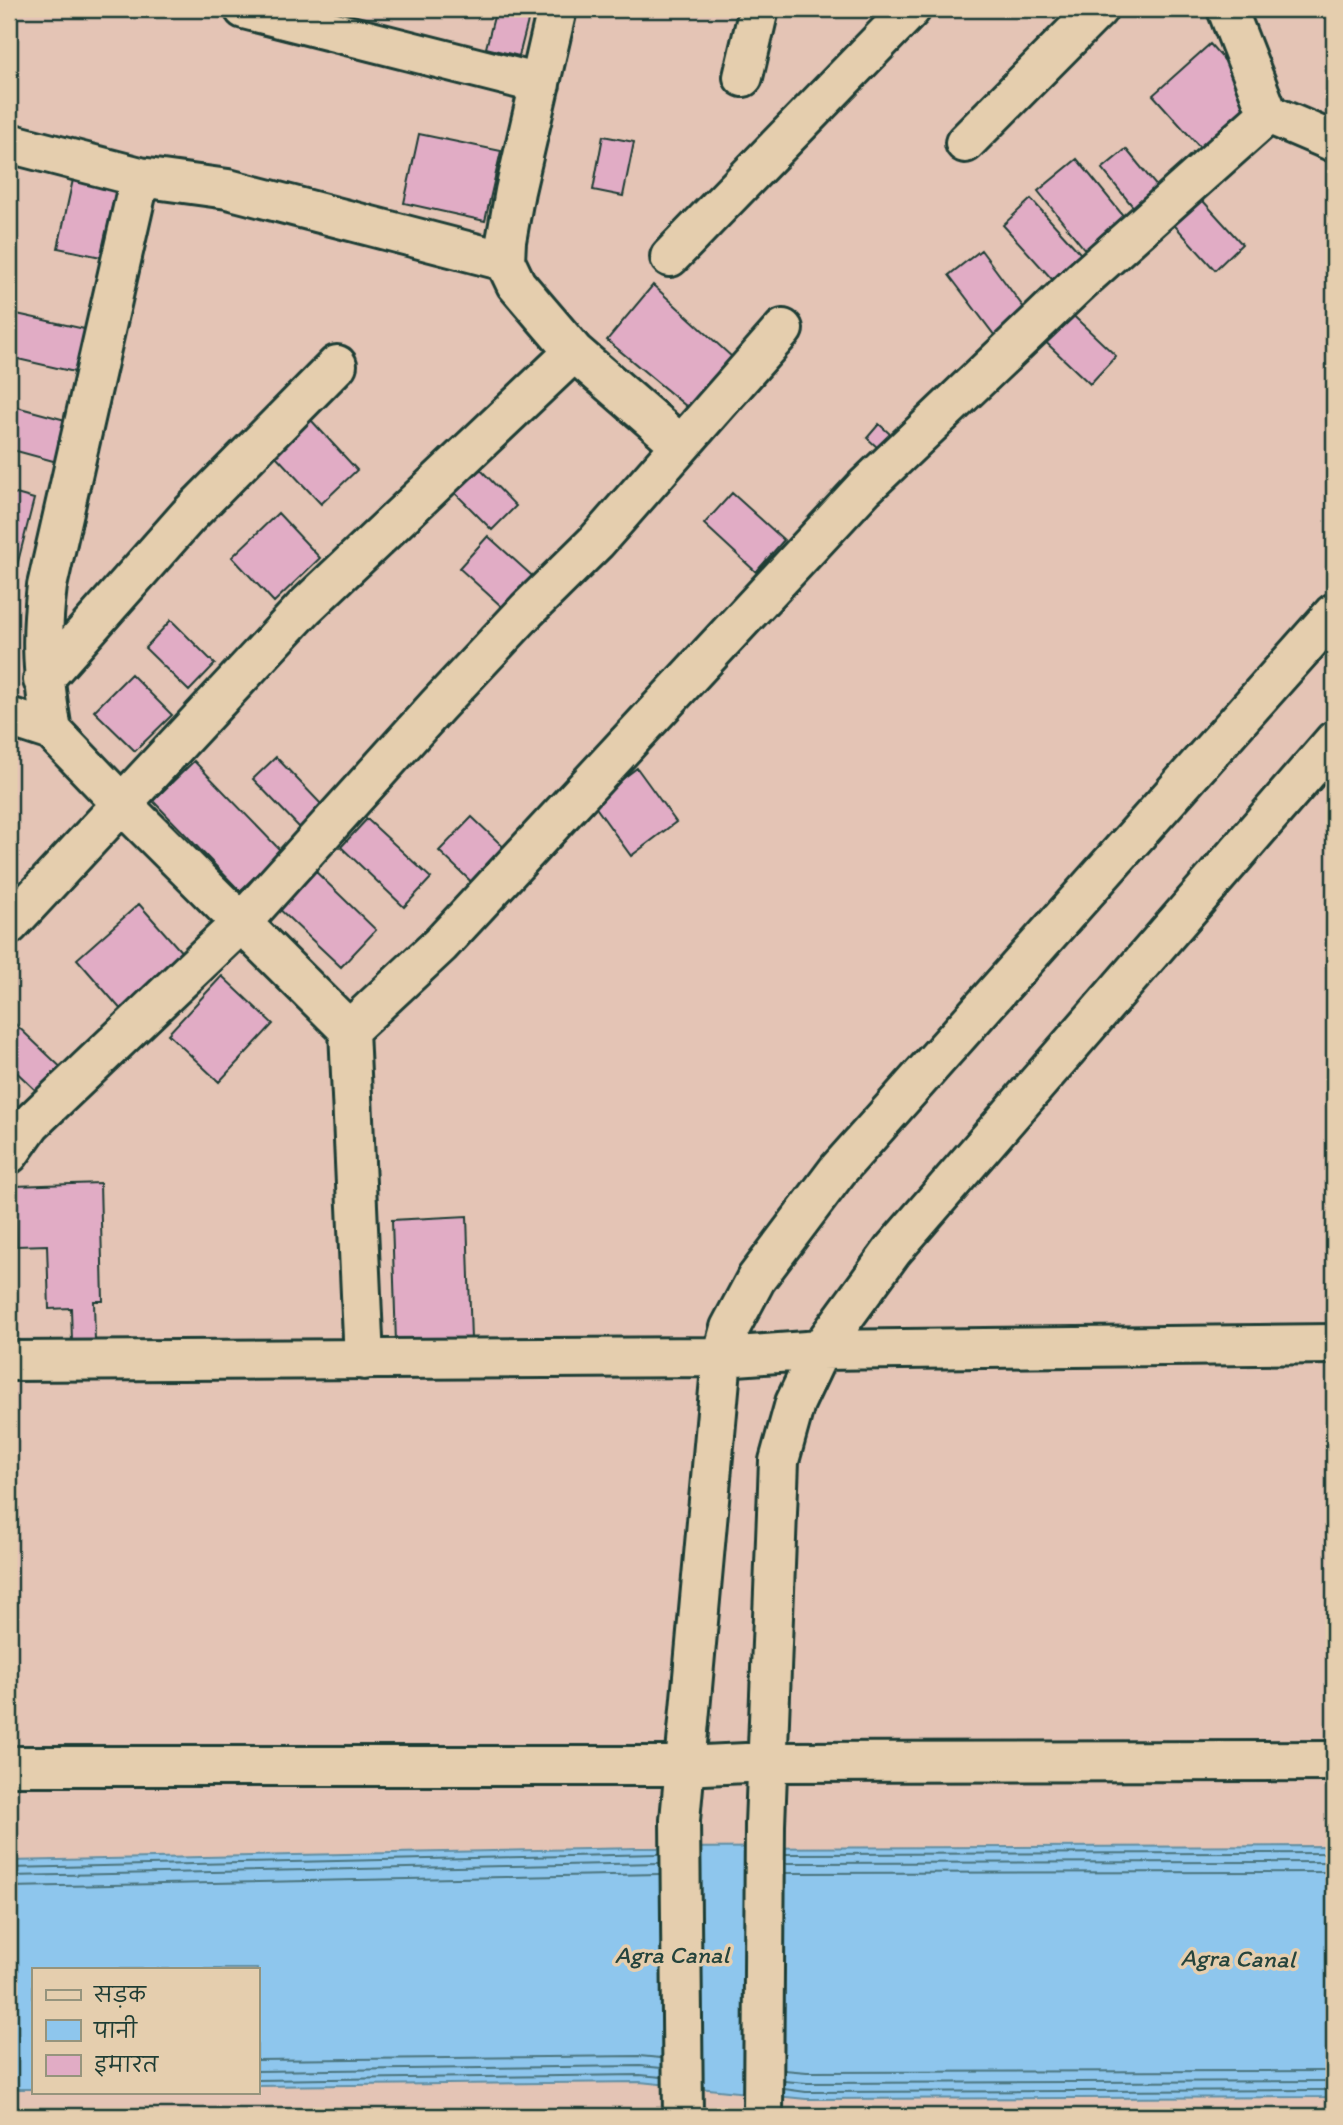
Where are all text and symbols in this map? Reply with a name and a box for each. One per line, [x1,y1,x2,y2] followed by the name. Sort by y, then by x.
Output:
[615,1940,732,1969] water label: Agra Canal
[1180,1943,1298,1974] water label: Agra Canal
[32,1968,259,2094] legend
[93,1982,147,2008] text: सड़क
[93,2015,139,2043] text: पानी
[94,2052,160,2077] text: इमारत

